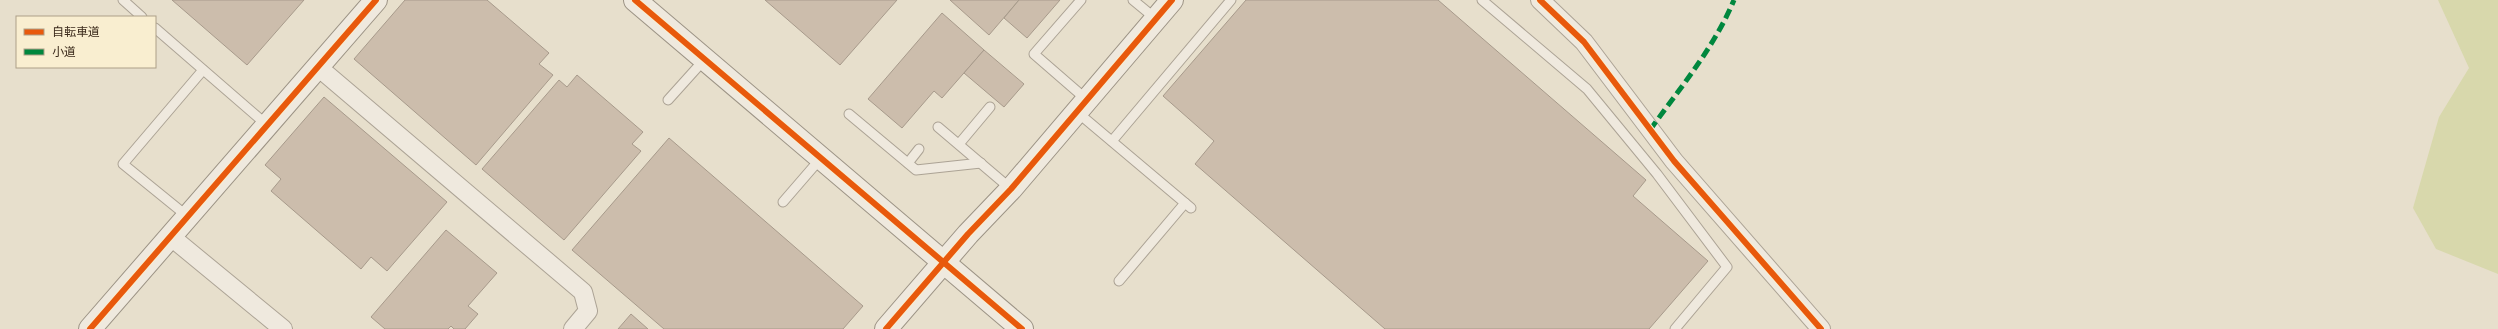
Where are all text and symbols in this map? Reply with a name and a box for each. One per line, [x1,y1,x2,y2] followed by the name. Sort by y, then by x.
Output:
[16,16,156,68] legend
[52,24,100,39] text: 自転車道
[52,44,76,59] text: 小道

